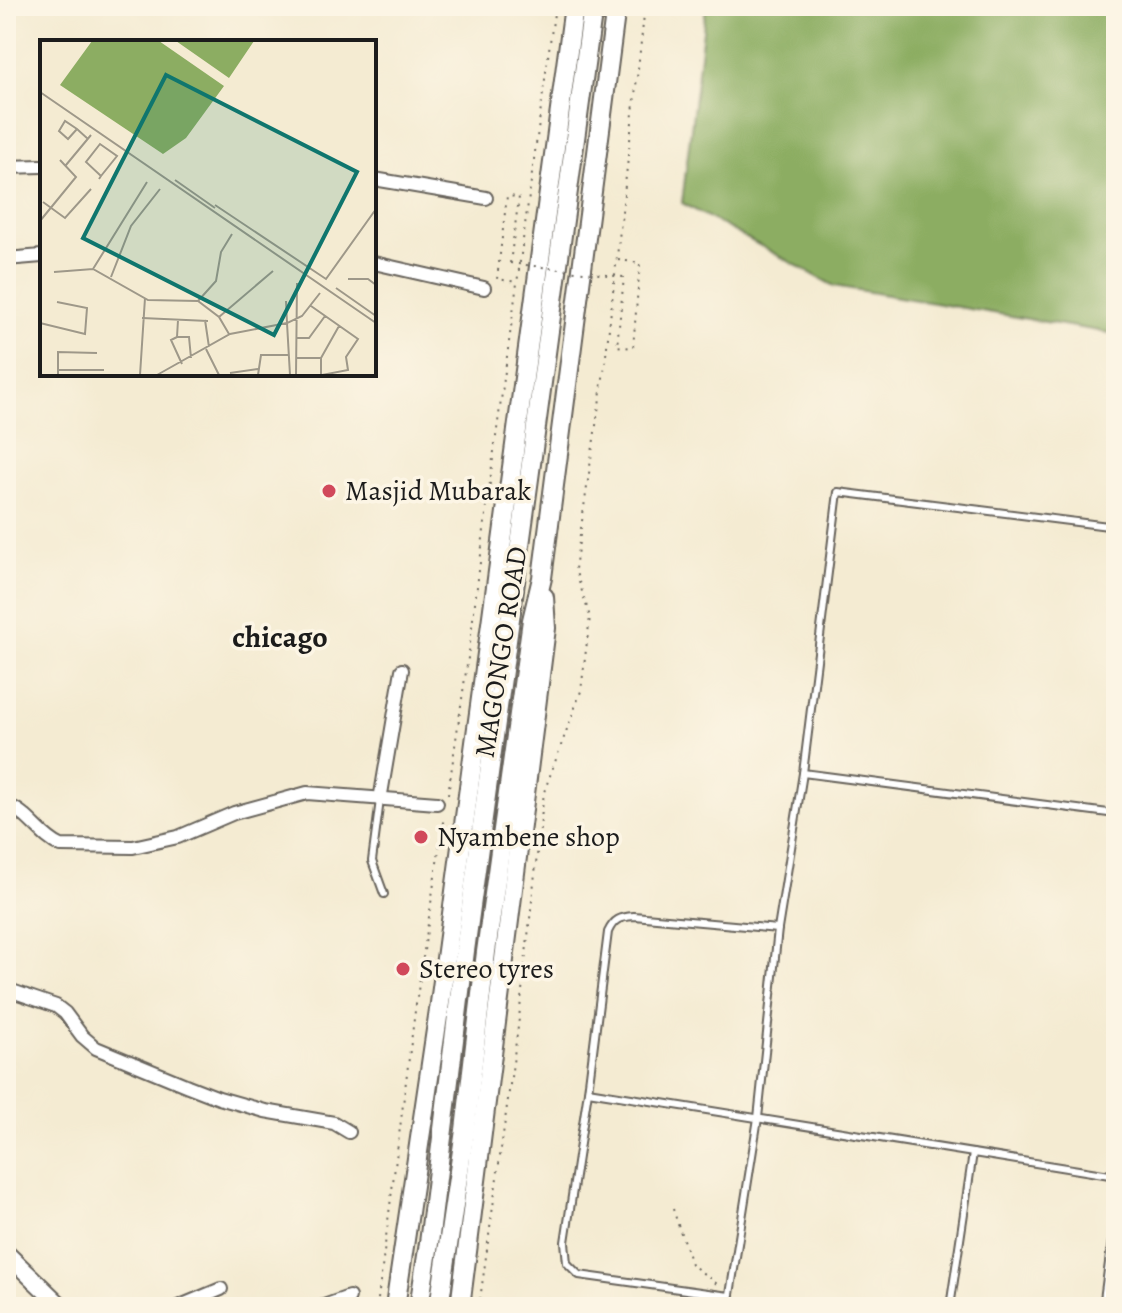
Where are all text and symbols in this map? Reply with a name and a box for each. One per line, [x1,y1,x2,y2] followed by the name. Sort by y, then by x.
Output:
[40,40,376,376] inset map
[345,472,531,510] place label: Masjid Mubarak
[320,482,338,500] marker: Masjid Mubarak
[466,544,536,760] street label: MAGONGO ROAD
[232,617,328,657] district label: chicago
[437,818,620,856] place label: Nyambene shop
[412,828,430,846] marker: Nyambene shop
[419,950,554,988] place label: Stereo tyres
[394,960,412,978] marker: Stereo tyres

